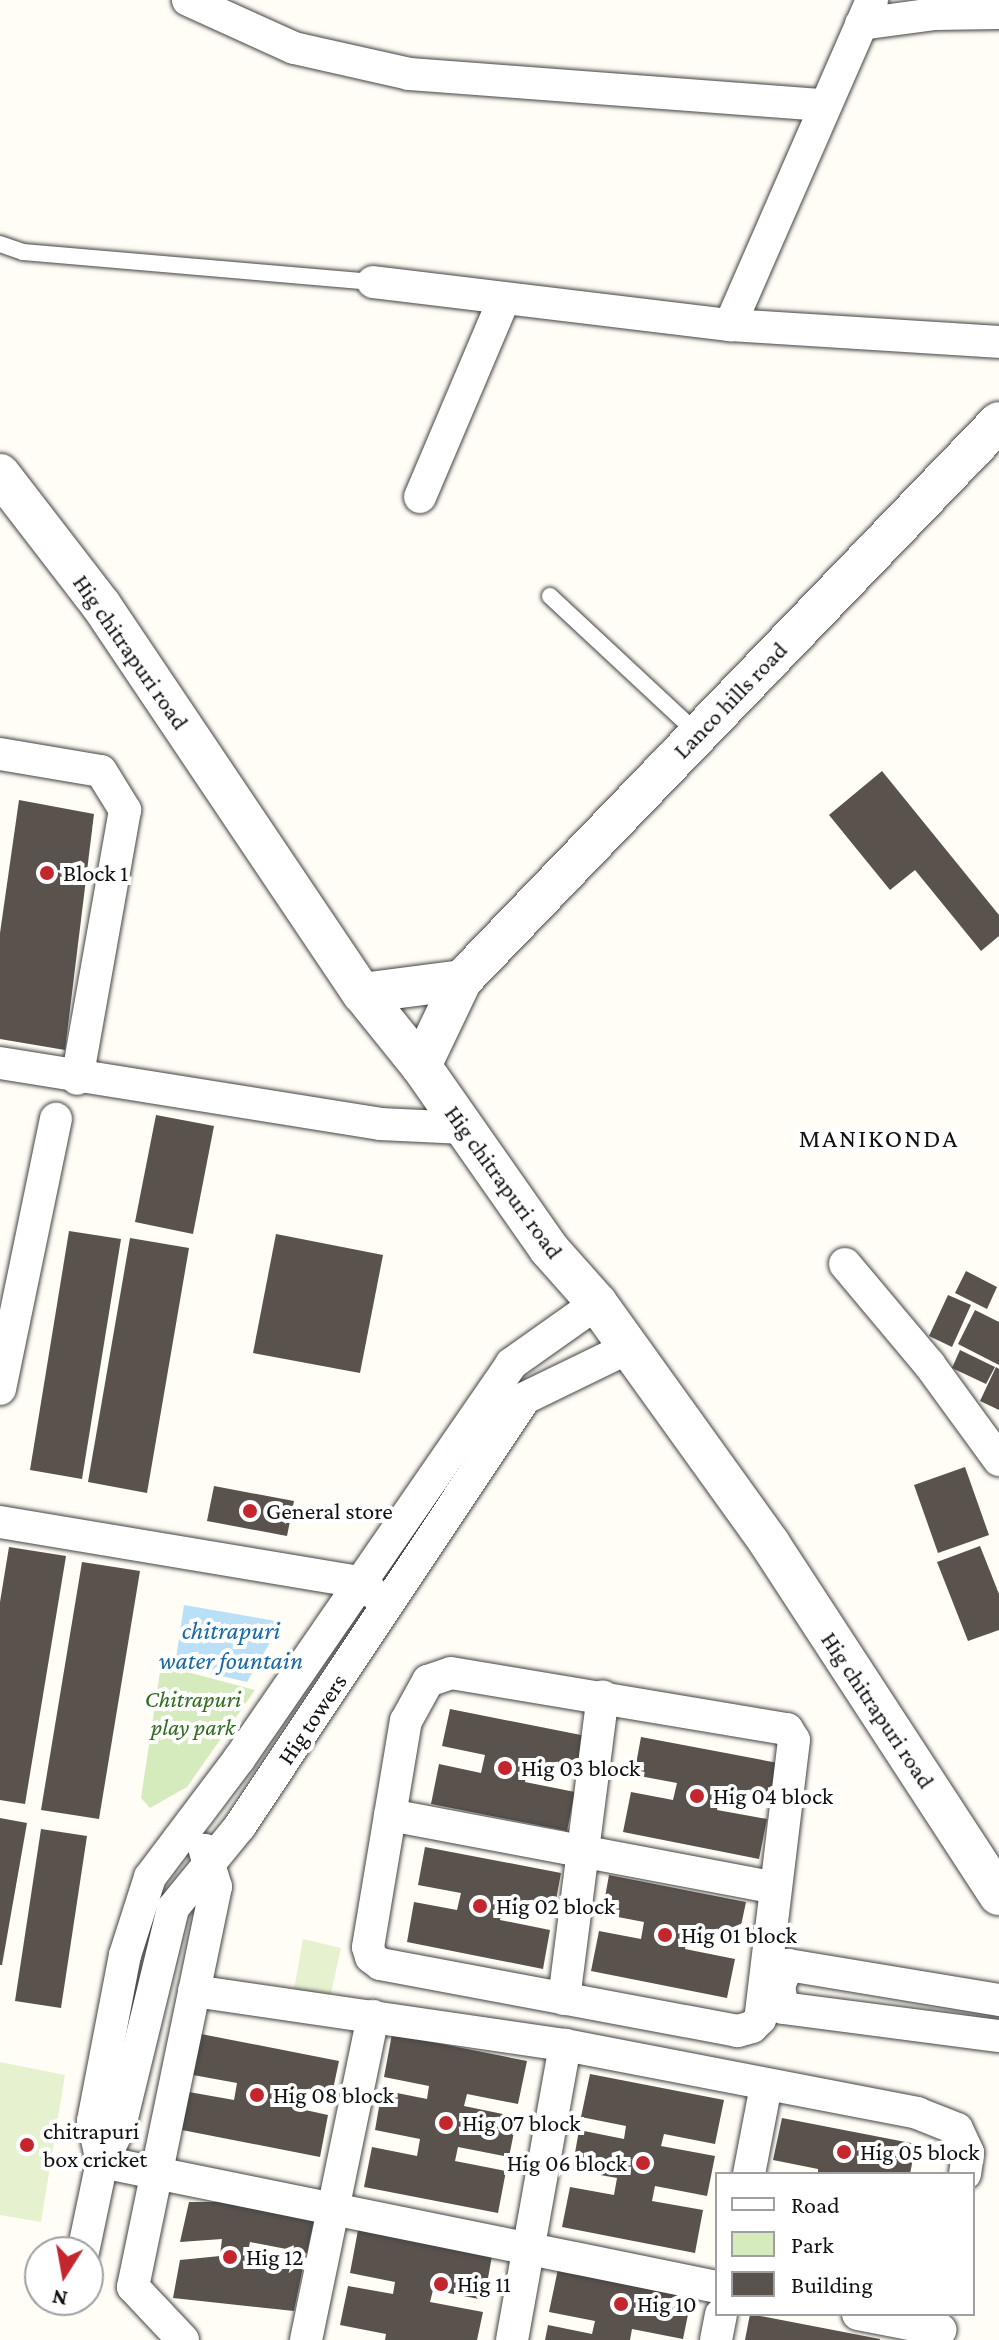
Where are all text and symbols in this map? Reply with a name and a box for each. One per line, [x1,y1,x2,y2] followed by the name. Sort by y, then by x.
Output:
[67,569,195,735] street label: Hig chitrapuri road
[667,635,793,765] street label: Lanco hills road
[63,859,128,887] place label: Block 1
[38,864,56,882] marker: Block 1
[439,1100,569,1264] street label: Hig chitrapuri road
[799,1123,959,1155] district label: MANIKONDA
[266,1497,393,1525] place label: General store
[241,1502,259,1520] marker: General store
[159,1615,303,1676] water label: chitrapuri water fountain
[815,1626,941,1794] street label: Hig chitrapuri road
[271,1668,353,1770] street label: Hig towers
[145,1685,241,1741] park label: Chitrapuri play park
[521,1754,640,1782] place label: Hig 03 block
[496,1759,514,1777] marker: Hig 03 block
[713,1782,833,1810] place label: Hig 04 block
[688,1787,706,1805] marker: Hig 04 block
[496,1892,615,1920] place label: Hig 02 block
[471,1897,489,1915] marker: Hig 02 block
[681,1921,797,1949] place label: Hig 01 block
[656,1926,674,1944] marker: Hig 01 block
[273,2081,394,2109] place label: Hig 08 block
[248,2086,266,2104] marker: Hig 08 block
[462,2109,581,2137] place label: Hig 07 block
[437,2114,455,2132] marker: Hig 07 block
[43,2117,147,2173] place label: chitrapuri box cricket
[18,2136,36,2154] marker: chitrapuri box cricket
[860,2138,979,2166] place label: Hig 05 block
[835,2143,853,2161] marker: Hig 05 block
[507,2149,627,2177] place label: Hig 06 block
[634,2154,652,2172] marker: Hig 06 block
[715,2172,975,2316] legend
[791,2191,840,2218] text: Road
[791,2231,834,2258] text: Park
[24,2236,104,2316] north arrow
[246,2243,304,2271] place label: Hig 12
[221,2248,239,2266] marker: Hig 12
[457,2270,511,2298] place label: Hig 11
[791,2271,873,2298] text: Building
[432,2275,450,2293] marker: Hig 11
[50,2284,69,2312] text: N
[637,2290,697,2318] place label: Hig 10
[612,2295,630,2313] marker: Hig 10

